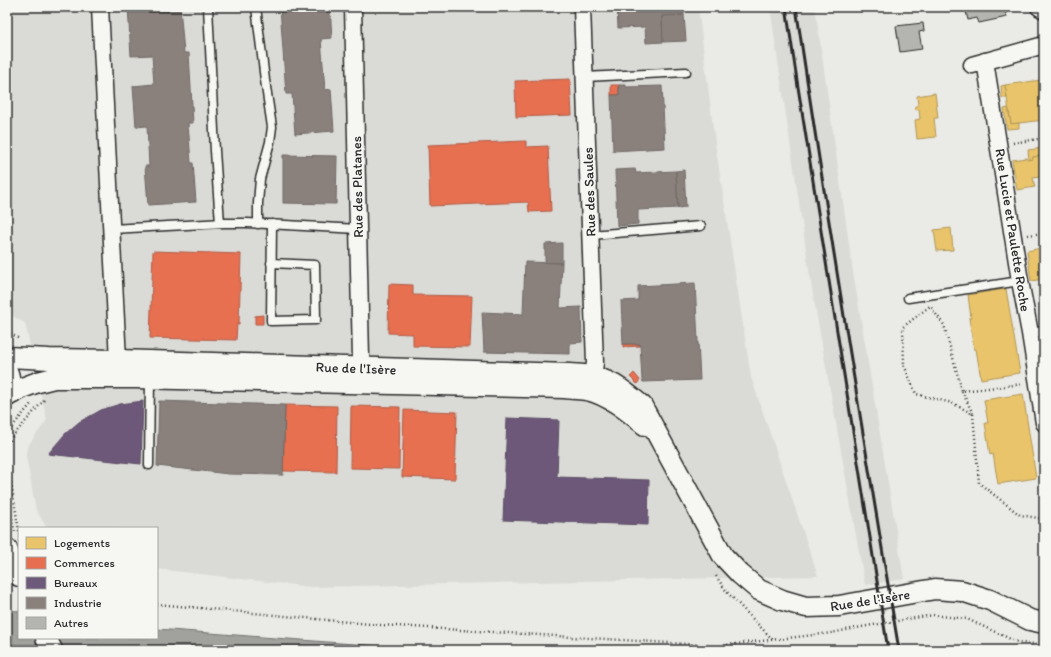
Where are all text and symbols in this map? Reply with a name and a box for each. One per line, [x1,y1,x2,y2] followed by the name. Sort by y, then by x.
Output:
[348,136,367,238] street label: Rue des Platanes
[579,147,600,237] street label: Rue des Saules
[991,147,1034,313] street label: Rue Lucie et Paulette Roche
[315,359,397,378] street label: Rue de l'Isère
[18,527,158,639] legend
[54,536,110,550] text: Logements
[54,556,115,570] text: Commerces
[54,576,98,590] text: Bureaux
[829,586,912,615] street label: Rue de l'Isère
[54,596,102,610] text: Industrie
[54,616,88,630] text: Autres

